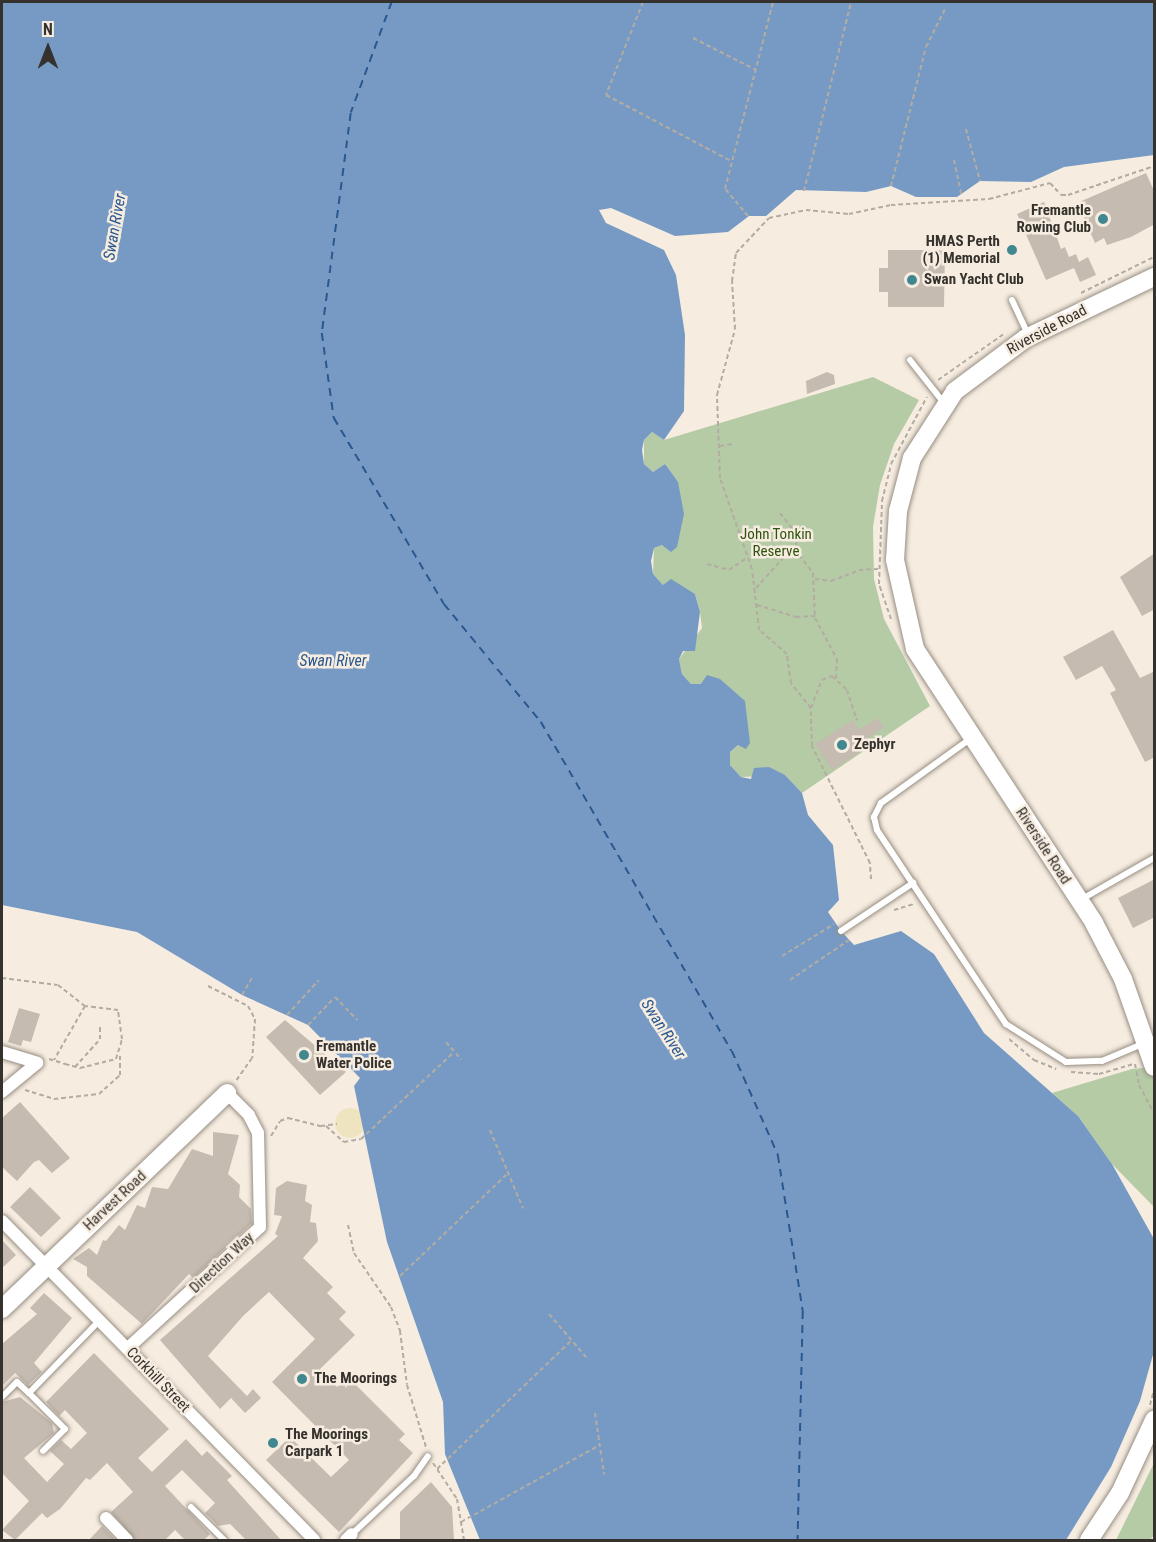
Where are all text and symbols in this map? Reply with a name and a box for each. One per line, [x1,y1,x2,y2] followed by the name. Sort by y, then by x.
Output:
[18,18,78,78] north arrow
[43,20,53,39] text: N
[100,192,130,262] water label: Swan River
[1016,201,1091,236] place label: Fremantle Rowing Club
[1096,212,1110,226] marker: Fremantle Rowing Club
[923,232,1000,267] place label: HMAS Perth (1) Memorial
[1005,243,1019,257] marker: HMAS Perth (1) Memorial
[924,271,1024,289] place label: Swan Yacht Club
[905,273,919,287] marker: Swan Yacht Club
[1004,301,1090,359] street label: Riverside Road
[740,525,812,560] park label: John Tonkin Reserve
[299,651,367,671] water label: Swan River
[854,736,895,754] place label: Zephyr
[835,738,849,752] marker: Zephyr
[1012,804,1074,888] street label: Riverside Road
[637,996,689,1062] water label: Swan River
[316,1037,392,1072] place label: Fremantle Water Police
[297,1048,311,1062] marker: Fremantle Water Police
[80,1167,150,1235] street label: Harvest Road
[186,1229,258,1297] street label: Direction Way
[123,1344,193,1416] street label: Corkhill Street
[314,1370,397,1388] place label: The Moorings
[295,1372,309,1386] marker: The Moorings
[285,1425,368,1460] place label: The Moorings Carpark 1
[266,1436,280,1450] marker: The Moorings Carpark 1

